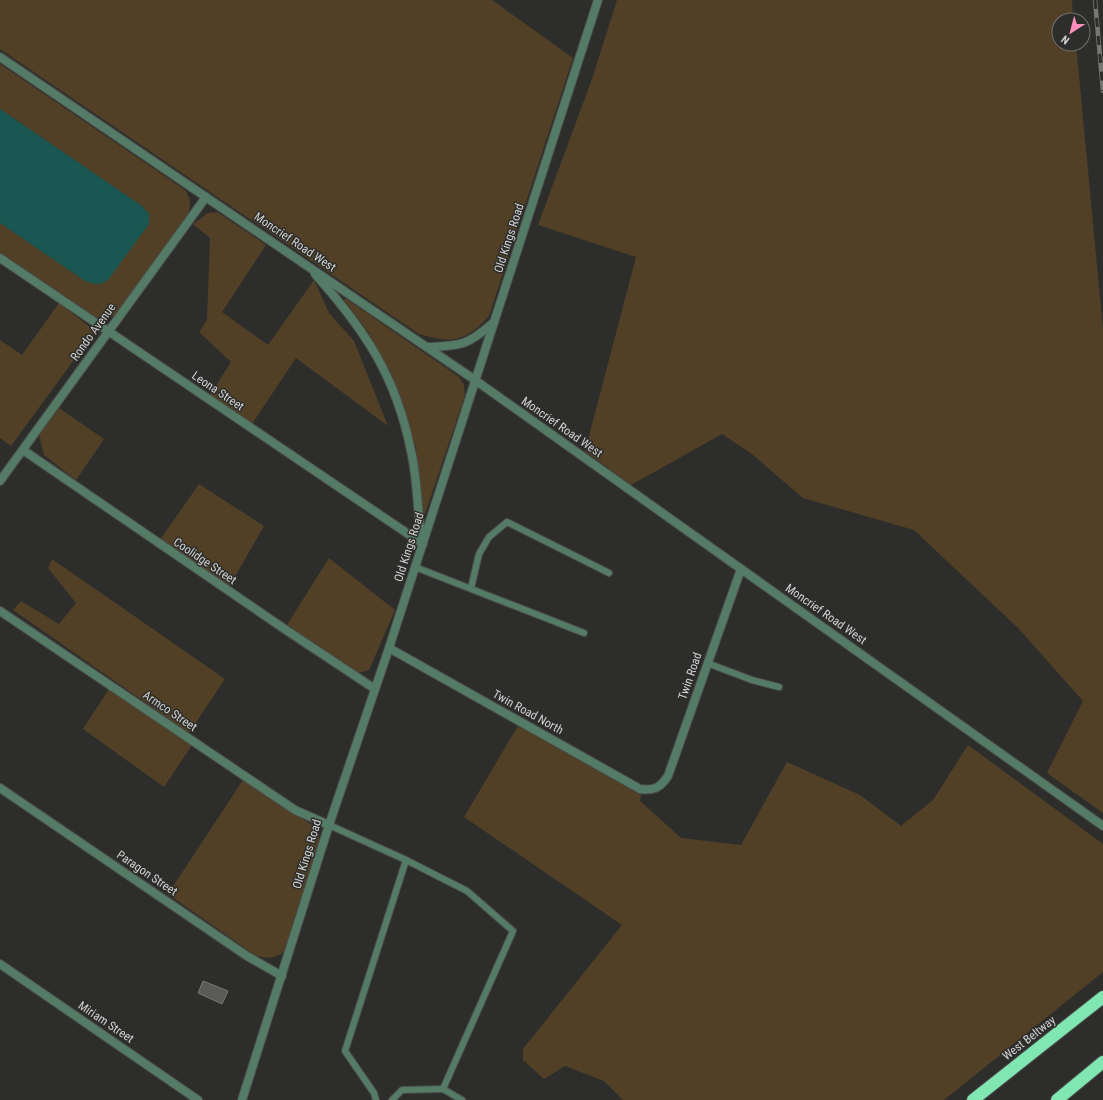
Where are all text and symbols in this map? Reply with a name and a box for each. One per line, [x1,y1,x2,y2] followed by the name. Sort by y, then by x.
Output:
[1051,12,1091,52] north arrow
[1059,32,1072,47] text: N
[491,202,527,274] street label: Old Kings Road
[252,209,339,275] street label: Moncrief Road West
[68,300,119,363] street label: Rondo Avenue
[189,368,247,414] street label: Leona Street
[519,394,605,460] street label: Moncrief Road West
[391,511,427,583] street label: Old Kings Road
[171,535,239,587] street label: Coolidge Street
[783,581,869,647] street label: Moncrief Road West
[675,650,705,702] street label: Twin Road
[490,687,566,737] street label: Twin Road North
[140,688,200,734] street label: Armco Street
[290,817,324,890] street label: Old Kings Road
[114,848,180,899] street label: Paragon Street
[76,998,137,1046] street label: Miriam Street
[1000,1013,1058,1063] street label: West Beltway

